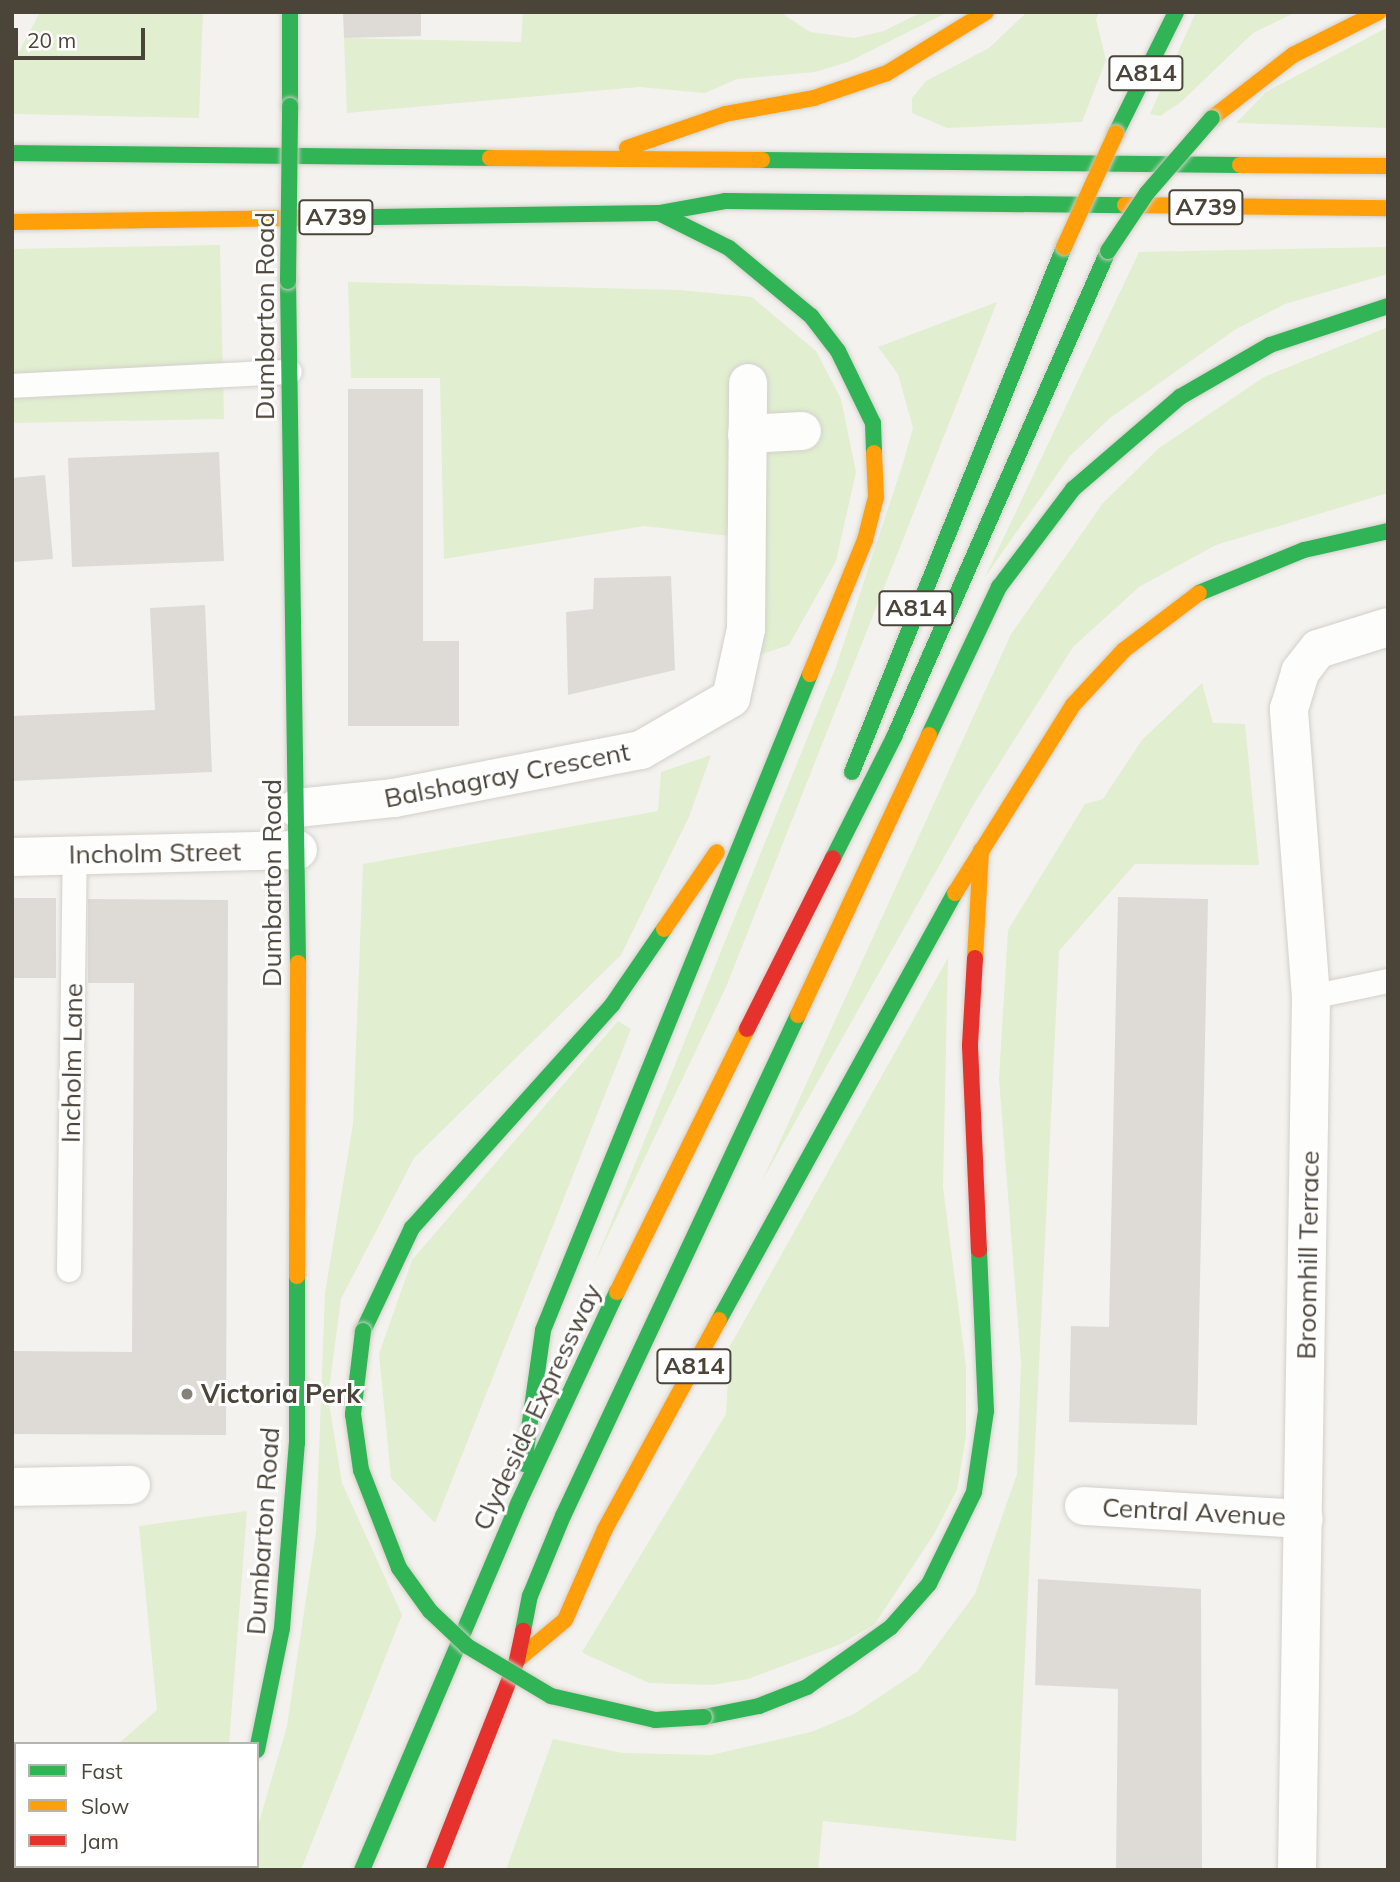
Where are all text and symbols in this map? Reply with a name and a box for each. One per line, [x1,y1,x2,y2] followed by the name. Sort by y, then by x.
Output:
[18,14,149,58] scale bar
[27,27,76,53] text: 20 m
[1108,52,1184,94] road number: A814
[1168,187,1244,228] road number: A739
[298,196,374,238] road number: A739
[249,212,281,420] street label: Dumbarton Road
[878,588,954,628] road number: A814
[382,736,632,814] street label: Balshagray Crescent
[256,779,288,987] street label: Dumbarton Road
[68,836,242,870] street label: Incholm Street
[55,983,89,1143] street label: Incholm Lane
[1291,1150,1325,1360] street label: Broomhill Terrace
[466,1279,608,1535] street label: Clydeside Expressway
[656,1346,732,1386] road number: A814
[201,1378,361,1410] place label: Victoria Perk
[179,1386,195,1402] marker: Victoria Perk
[240,1426,286,1636] street label: Dumbarton Road
[1101,1492,1287,1532] street label: Central Avenue
[14,1742,259,1868] legend
[81,1758,123,1784] text: Fast
[81,1793,129,1819] text: Slow
[81,1828,119,1854] text: Jam

